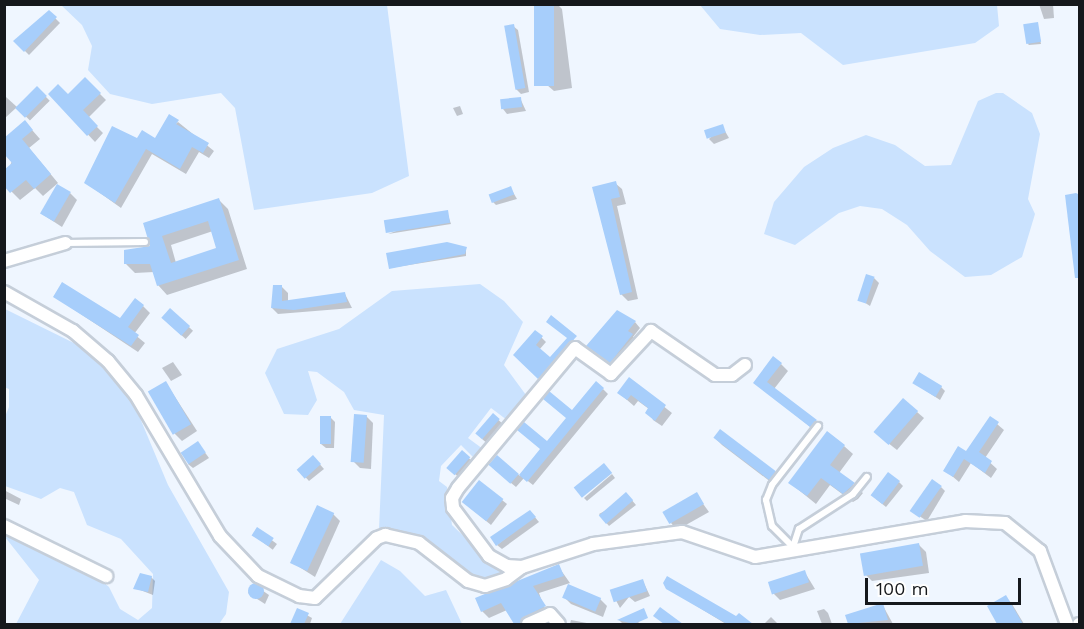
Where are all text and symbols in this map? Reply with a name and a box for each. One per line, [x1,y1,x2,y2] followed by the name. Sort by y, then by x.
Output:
[868,566,1024,604] scale bar
[876,578,929,599] text: 100 m

